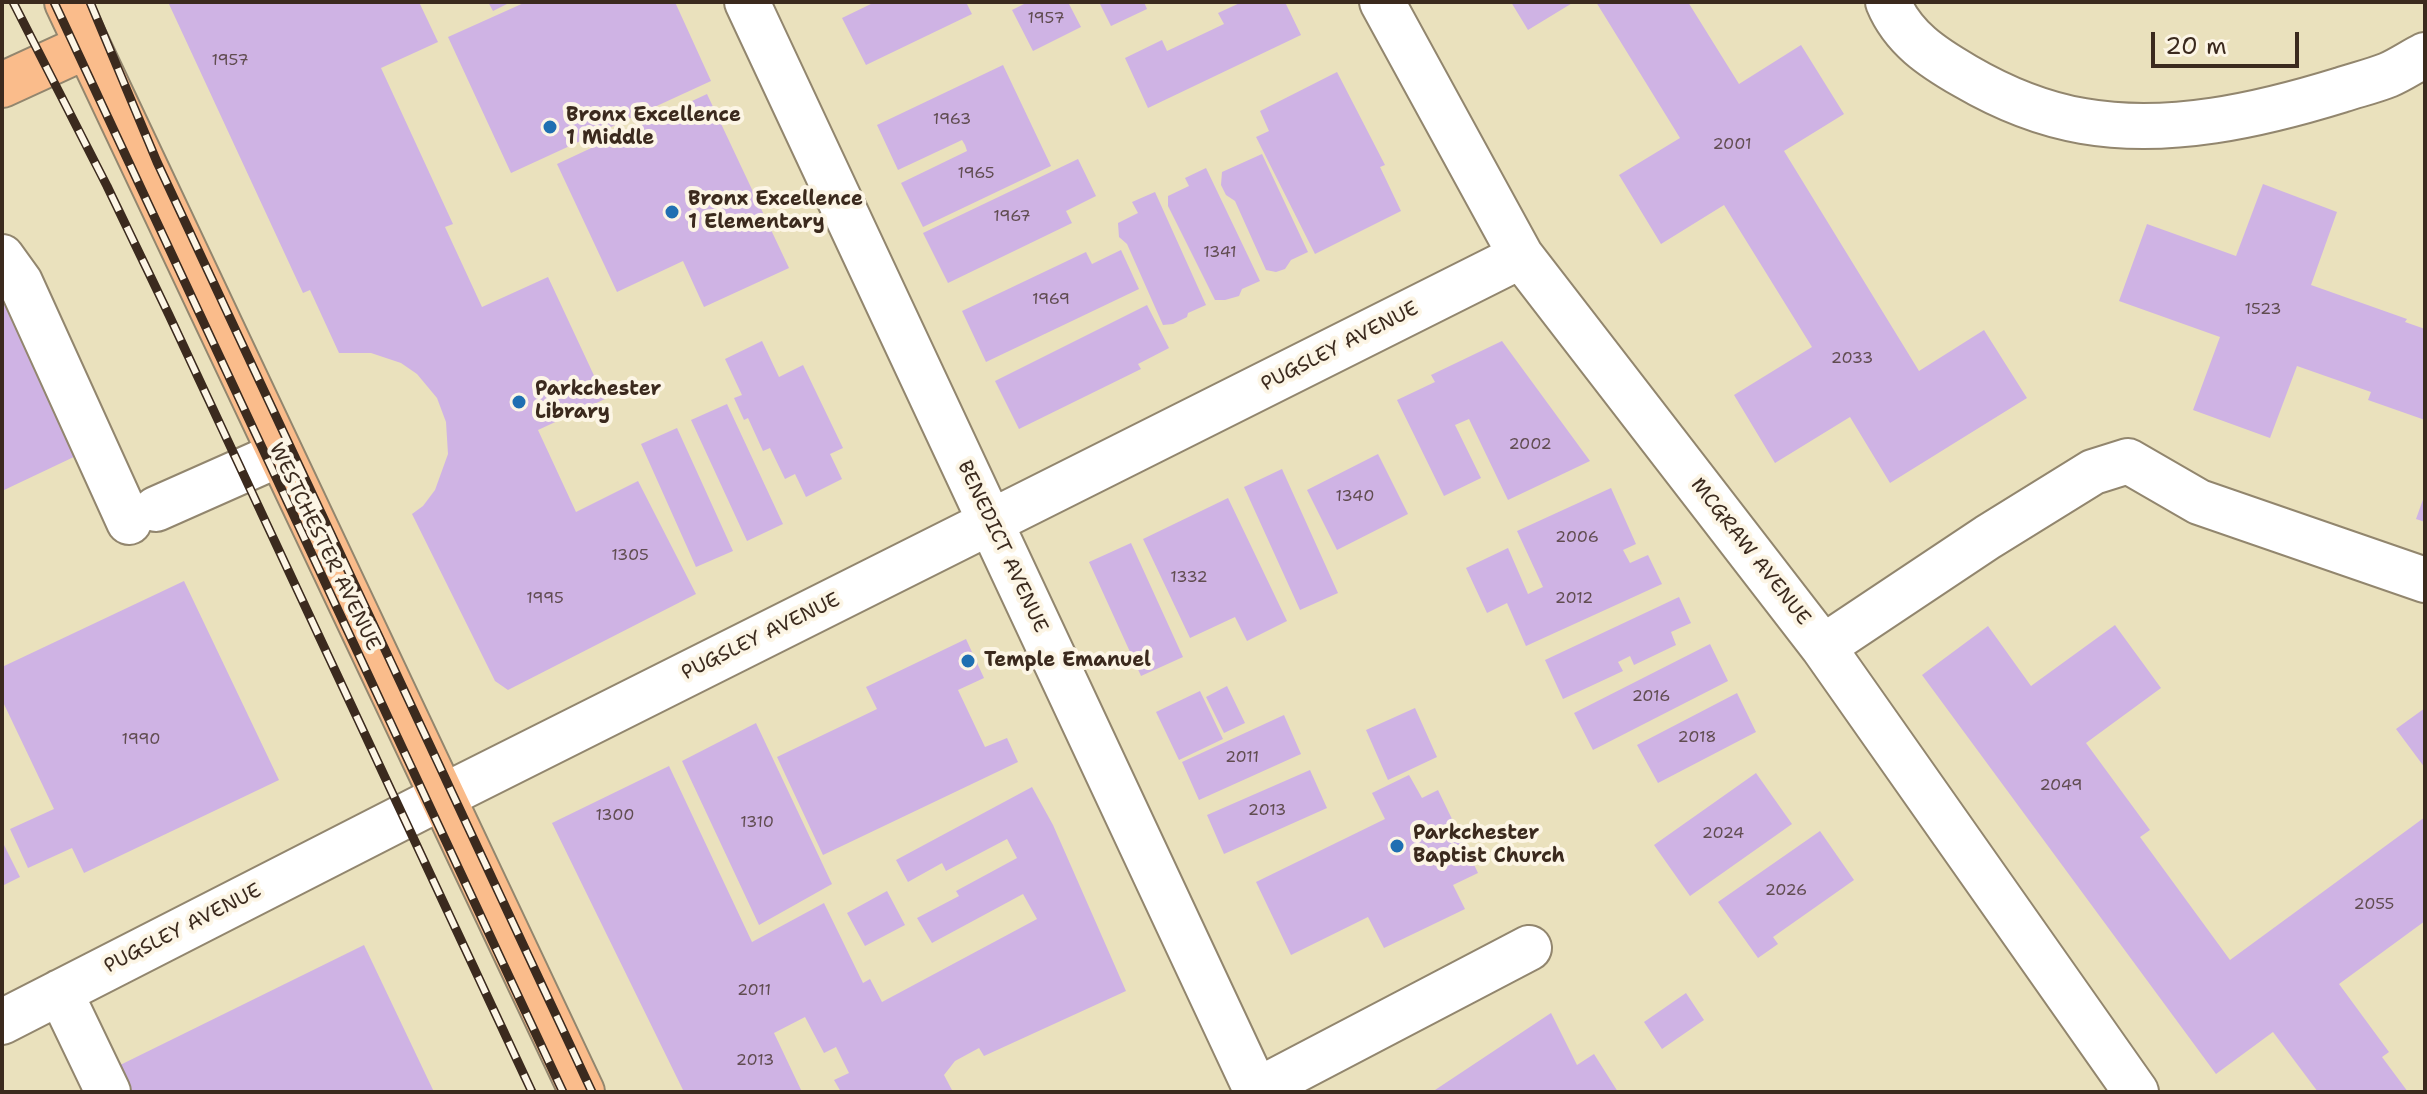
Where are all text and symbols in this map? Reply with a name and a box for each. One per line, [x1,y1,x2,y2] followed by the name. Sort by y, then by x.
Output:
[1027,9,1065,29] house number: 1957
[2155,16,2303,66] scale bar
[2165,30,2227,62] text: 20 m
[211,51,249,71] house number: 1957
[566,104,741,151] place label: Bronx Excellence 1 Middle
[933,110,971,130] house number: 1963
[541,118,559,136] marker: Bronx Excellence 1 Middle
[1712,135,1752,155] house number: 2001
[957,164,995,184] house number: 1965
[688,188,863,235] place label: Bronx Excellence 1 Elementary
[663,203,681,221] marker: Bronx Excellence 1 Elementary
[993,207,1031,227] house number: 1967
[1203,243,1237,263] house number: 1341
[1032,290,1070,310] house number: 1969
[1257,297,1423,397] street label: PUGSLEY AVENUE
[2245,300,2281,320] house number: 1523
[1831,349,1873,369] house number: 2033
[535,378,661,425] place label: Parkchester Library
[510,393,528,411] marker: Parkchester Library
[1508,435,1552,455] house number: 2002
[263,439,385,655] street label: WESTCHESTER AVENUE
[952,457,1052,637] street label: BENEDICT AVENUE
[1685,474,1815,630] street label: MCGRAW AVENUE
[1336,487,1374,507] house number: 1340
[1555,528,1599,548] house number: 2006
[611,546,649,566] house number: 1305
[1170,568,1208,588] house number: 1332
[678,588,844,686] street label: PUGSLEY AVENUE
[526,589,564,609] house number: 1995
[1555,589,1593,609] house number: 2012
[984,649,1151,673] place label: Temple Emanuel
[959,652,977,670] marker: Temple Emanuel
[1632,687,1670,707] house number: 2016
[1677,728,1717,748] house number: 2018
[122,730,160,750] house number: 1990
[1225,748,1259,768] house number: 2011
[2039,776,2083,796] house number: 2049
[1248,801,1286,821] house number: 2013
[595,806,635,826] house number: 1300
[740,813,774,833] house number: 1310
[1413,822,1565,869] place label: Parkchester Baptist Church
[1702,824,1744,844] house number: 2024
[1388,837,1406,855] marker: Parkchester Baptist Church
[100,879,266,979] street label: PUGSLEY AVENUE
[1765,881,1807,901] house number: 2026
[2354,895,2394,915] house number: 2055
[737,981,771,1001] house number: 2011
[736,1051,774,1071] house number: 2013

